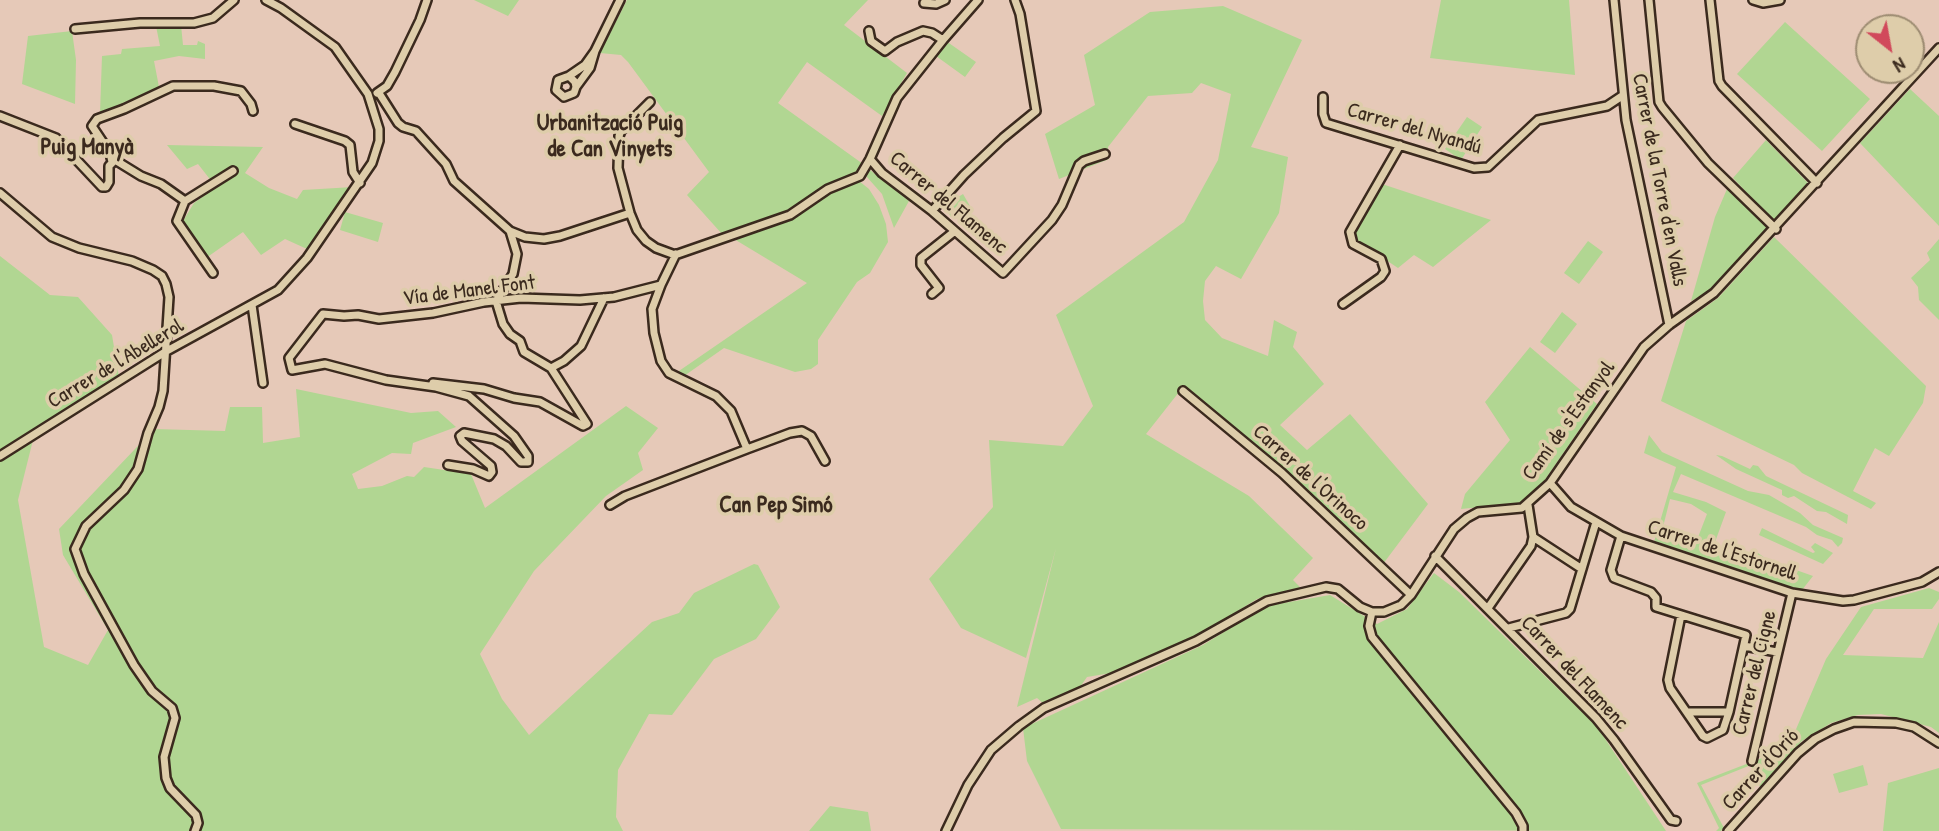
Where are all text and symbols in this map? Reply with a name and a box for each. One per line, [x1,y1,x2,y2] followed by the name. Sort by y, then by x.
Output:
[1855,14,1925,84] north arrow
[1889,52,1911,79] text: N
[1626,71,1692,289] street label: Carrer de la Torre d'en Valls
[1344,98,1484,160] street label: Carrer del Nyandú
[537,110,683,164] district label: Urbanització Puig de Can Vinyets
[41,134,133,162] district label: Puig Manyà
[884,146,1012,260] street label: Carrer del Flamenc
[401,270,537,312] street label: Vía de Manel Font
[43,313,189,415] street label: Carrer de l'Abellerol
[1517,356,1621,486] street label: Camí de s'Estanyol
[1247,420,1373,536] street label: Carrer de l'Orinoco
[719,492,833,520] district label: Can Pep Simó
[1644,515,1800,587] street label: Carrer de l'Estornell
[1727,608,1783,738] street label: Carrer del Cigne
[1515,611,1633,735] street label: Carrer del Flamenc
[1717,724,1805,816] street label: Carrer d'Orió

